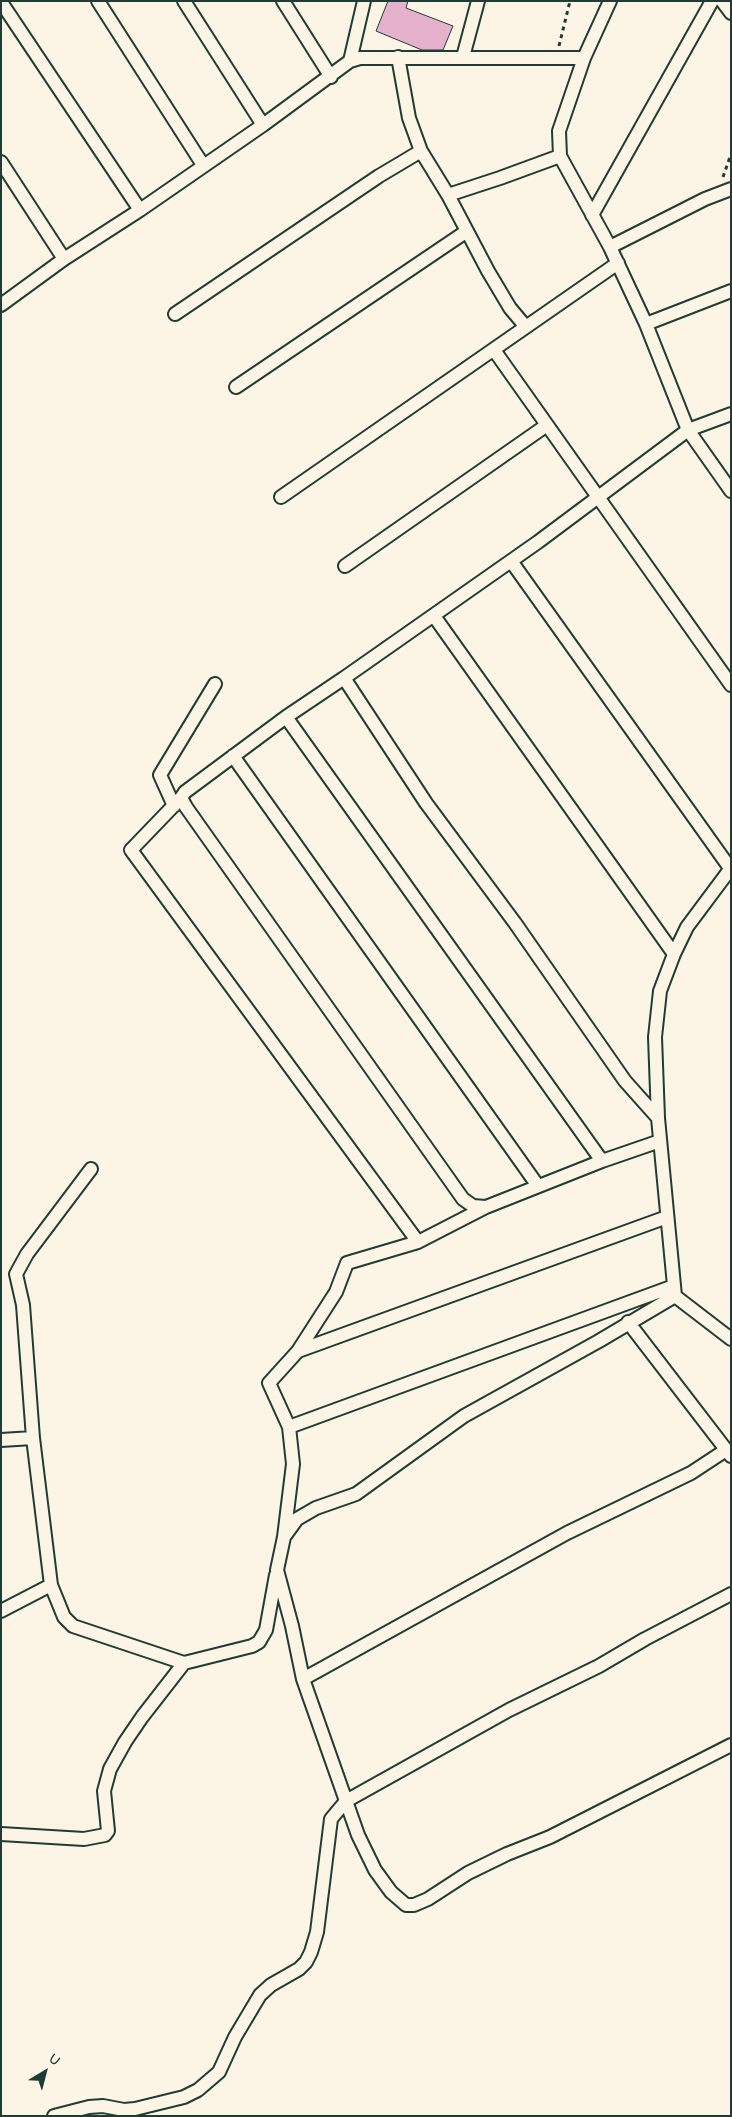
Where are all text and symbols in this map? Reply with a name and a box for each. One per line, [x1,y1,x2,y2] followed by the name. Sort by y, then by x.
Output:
[20,2047,70,2097] north arrow
[45,2050,63,2069] text: U

